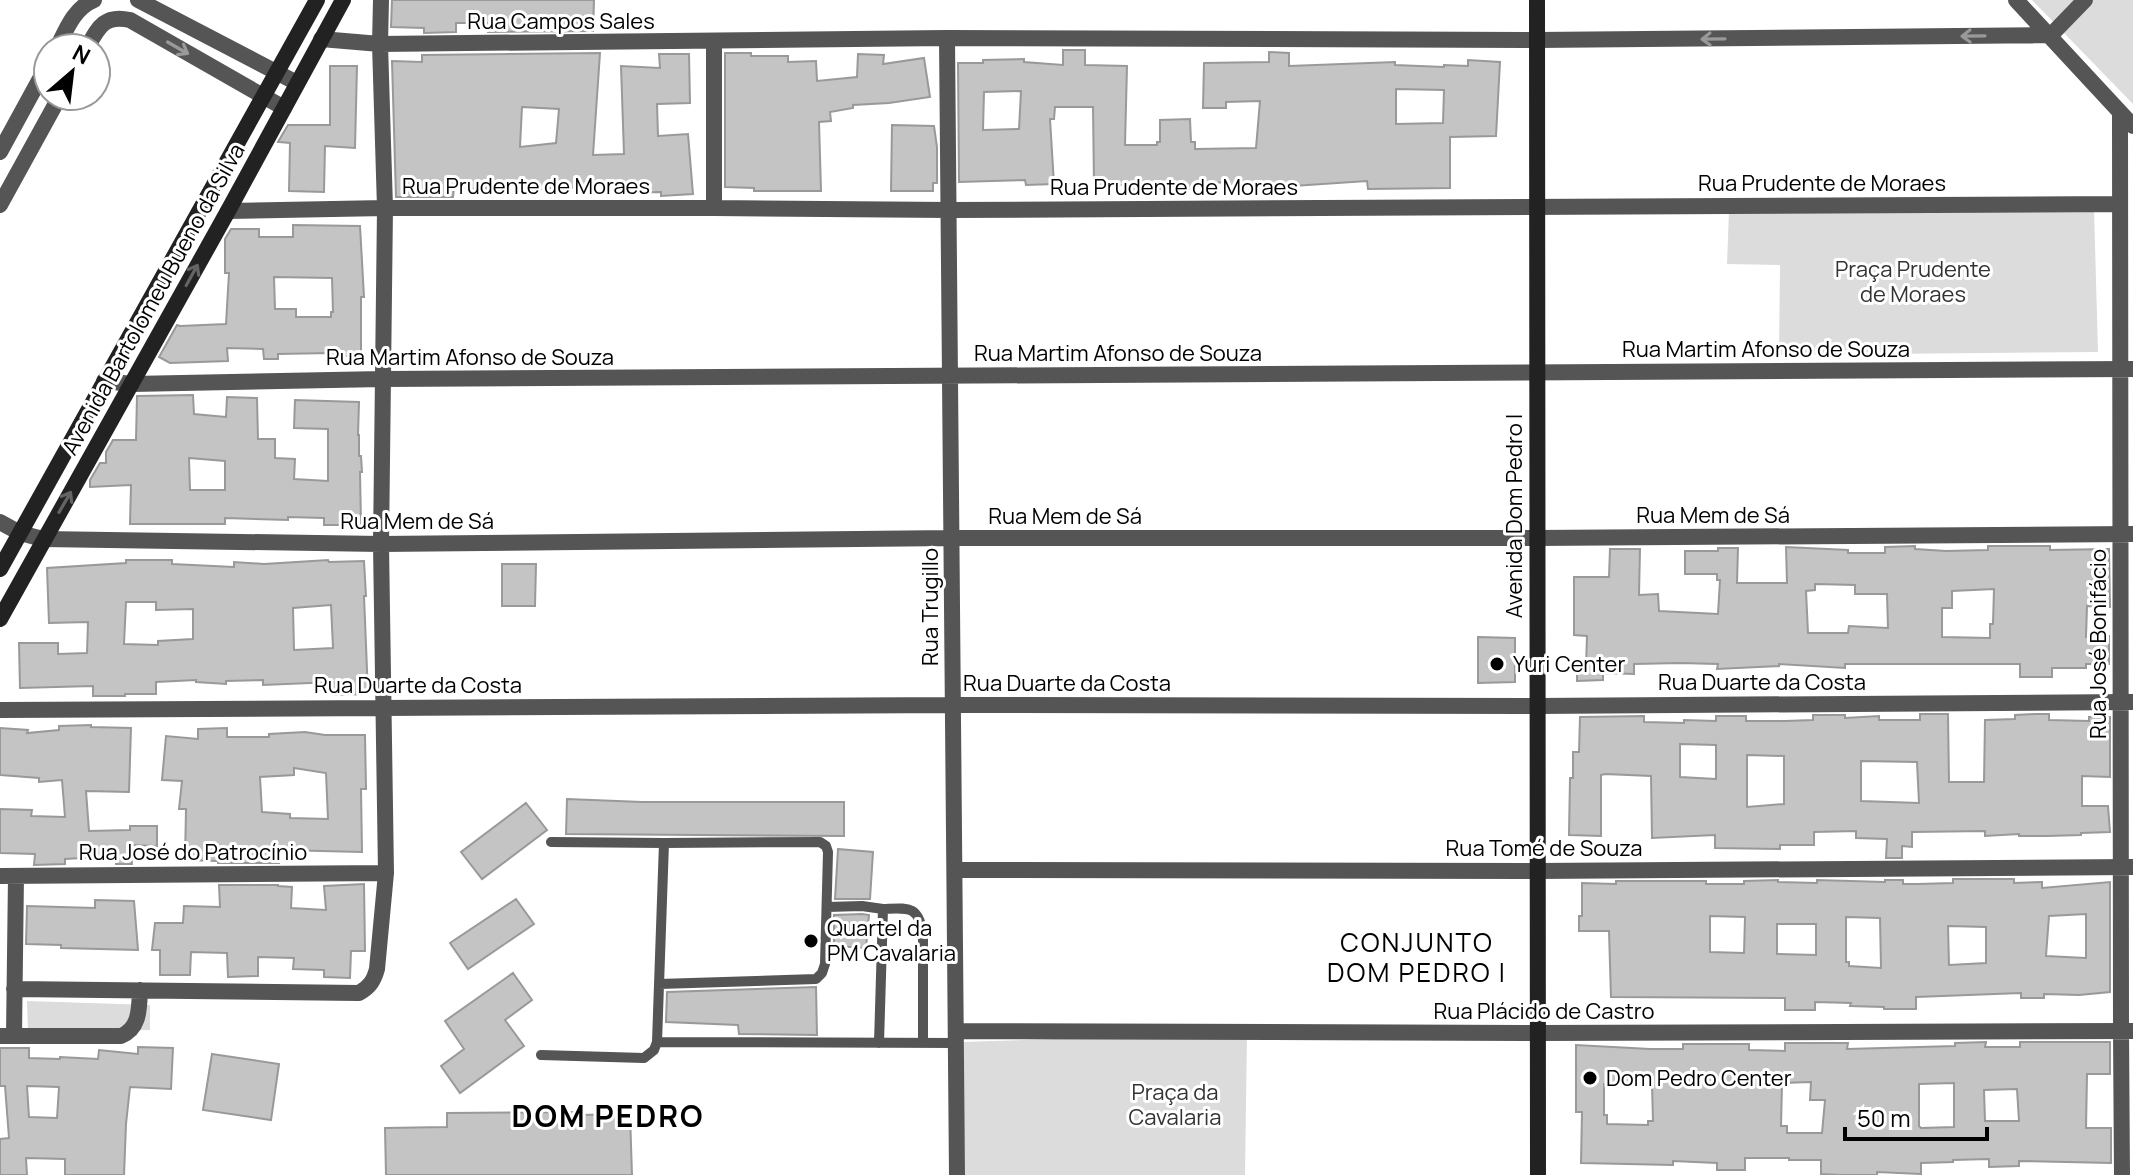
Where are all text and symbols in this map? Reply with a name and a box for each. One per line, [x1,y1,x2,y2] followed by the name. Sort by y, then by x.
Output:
[467,6,655,36] street label: Rua Campos Sales
[1960,28,1987,44] one-way arrow
[1700,31,1727,47] one-way arrow
[32,32,112,112] north arrow
[67,37,95,71] text: N
[166,41,190,56] one-way arrow
[55,138,251,460] street label: Avenida Bartolomeu Bueno da Silva
[1698,168,1946,198] street label: Rua Prudente de Moraes
[402,171,650,201] street label: Rua Prudente de Moraes
[1050,172,1298,202] street label: Rua Prudente de Moraes
[1835,254,1991,309] park label: Praça Prudente de Moraes
[185,264,201,288] one-way arrow
[1622,334,1910,364] street label: Rua Martim Afonso de Souza
[974,338,1262,368] street label: Rua Martim Afonso de Souza
[326,342,614,372] street label: Rua Martim Afonso de Souza
[1499,414,1529,618] street label: Avenida Dom Pedro I
[57,491,73,514] one-way arrow
[1636,500,1790,530] street label: Rua Mem de Sá
[988,501,1142,531] street label: Rua Mem de Sá
[340,506,494,536] street label: Rua Mem de Sá
[915,548,945,666] street label: Rua Trugillo
[2083,549,2113,739] street label: Rua José Bonifácio
[1513,649,1625,679] place label: Yuri Center
[1488,655,1506,673] marker: Yuri Center
[1658,667,1866,697] street label: Rua Duarte da Costa
[963,668,1171,698] street label: Rua Duarte da Costa
[314,670,522,700] street label: Rua Duarte da Costa
[1446,833,1643,863] street label: Rua Tomé de Souza
[79,837,307,867] street label: Rua José do Patrocínio
[827,913,956,968] place label: Quartel da PM Cavalaria
[1327,924,1507,990] district label: CONJUNTO DOM PEDRO I
[802,932,820,950] marker: Quartel da PM Cavalaria
[1434,996,1654,1026] street label: Rua Plácido de Castro
[1606,1063,1792,1093] place label: Dom Pedro Center
[1581,1069,1599,1087] marker: Dom Pedro Center
[1129,1077,1221,1132] park label: Praça da Cavalaria
[1845,1091,1987,1141] scale bar
[511,1095,705,1136] district label: DOM PEDRO
[1857,1101,1911,1134] text: 50 m

